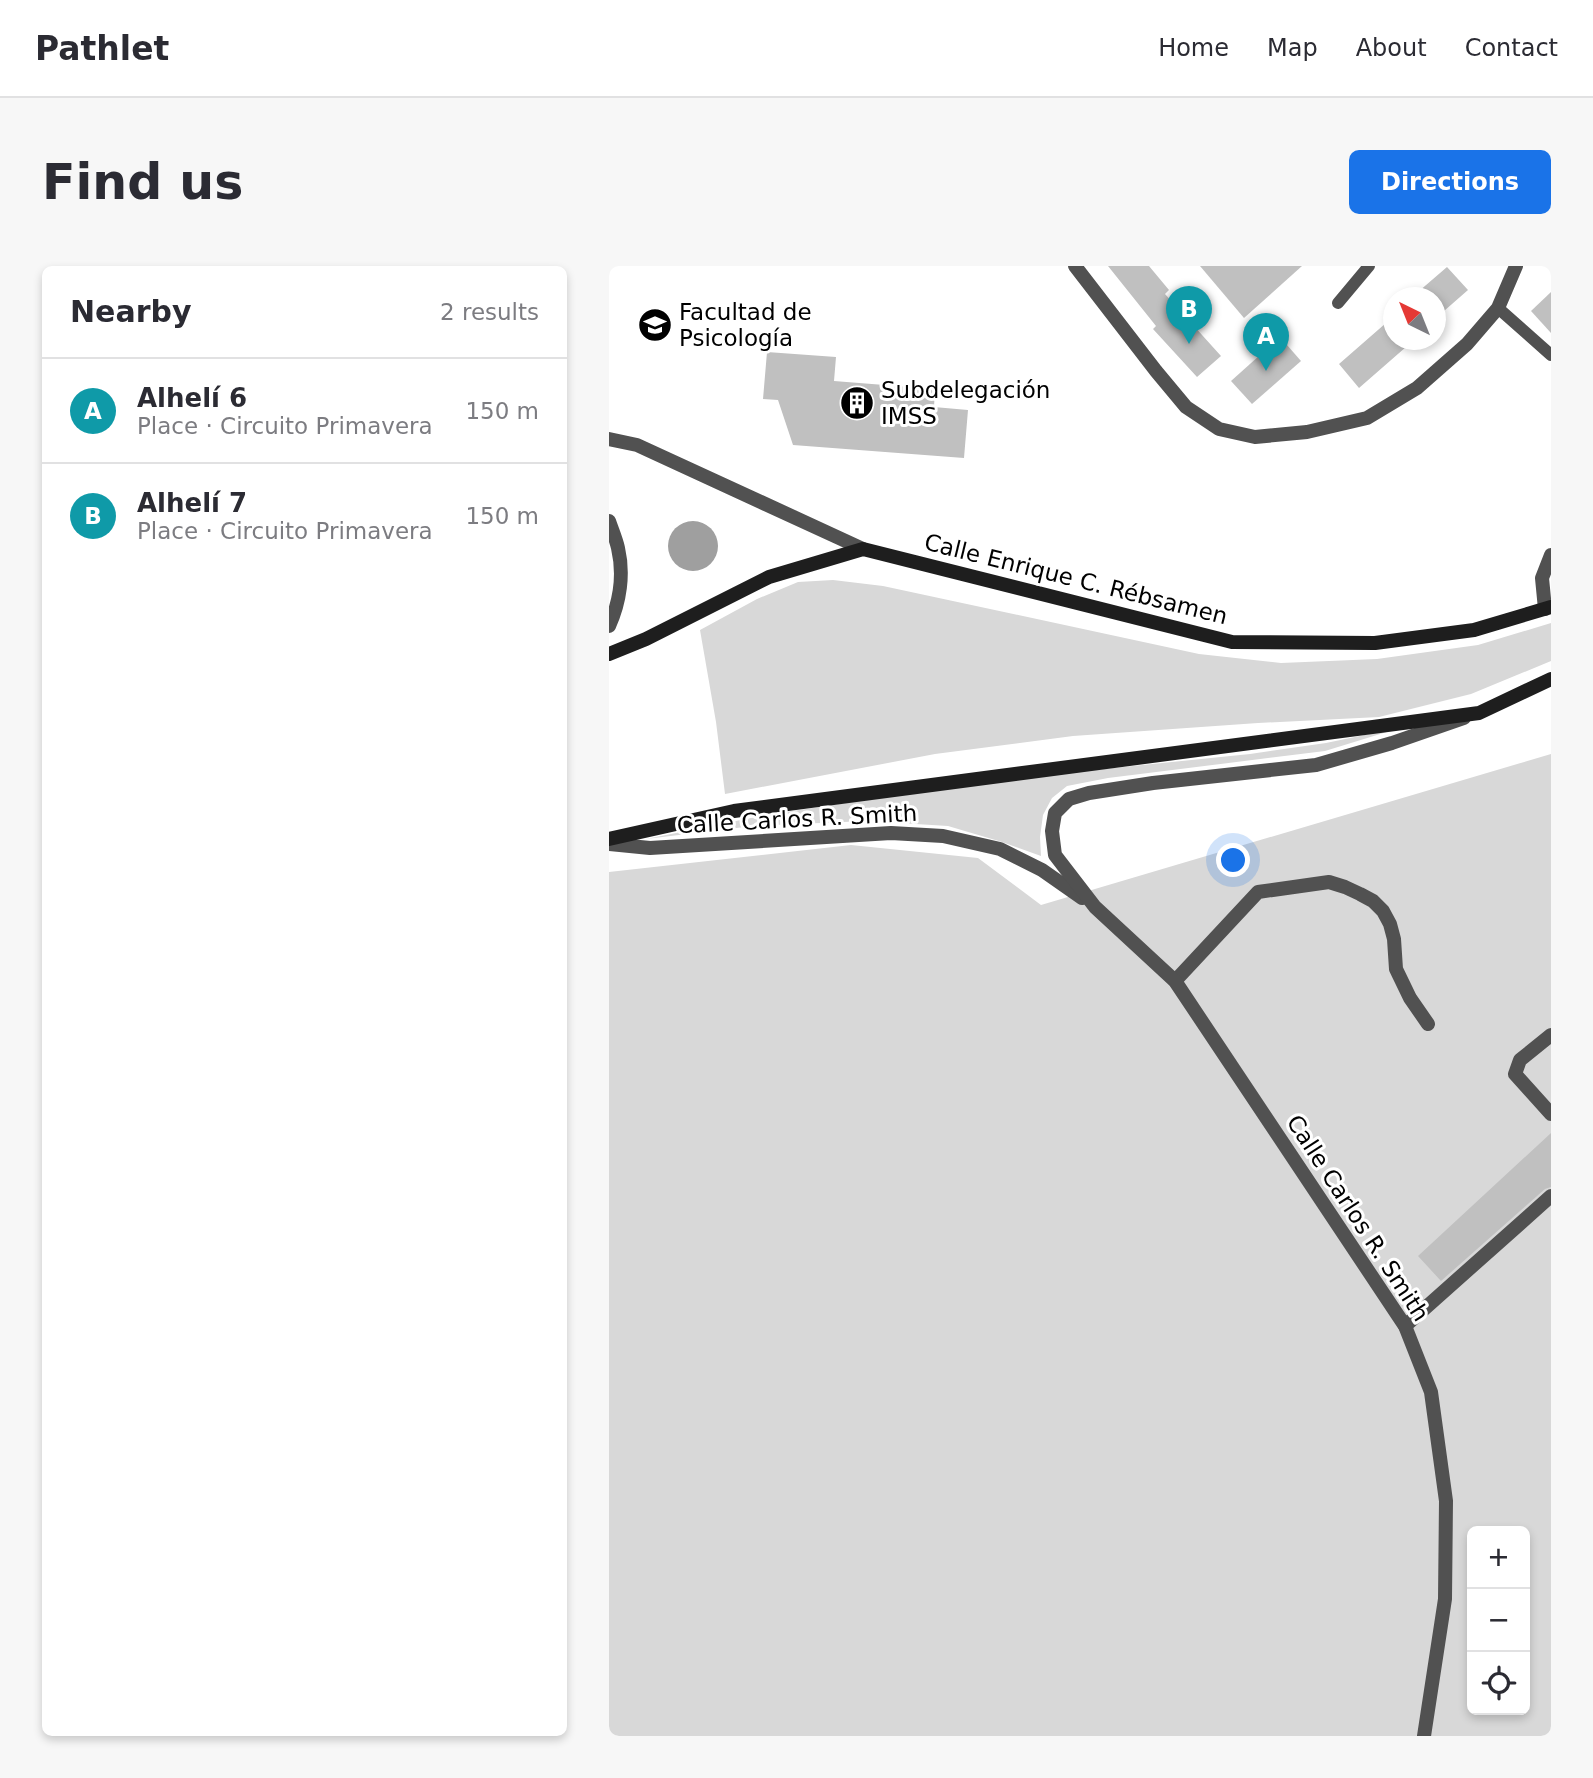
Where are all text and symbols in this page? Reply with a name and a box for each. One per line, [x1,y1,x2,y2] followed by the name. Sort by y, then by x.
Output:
[35,29,169,68] text: Pathlet
[1158,34,1229,62] text: Home
[1267,34,1318,62] text: Map
[1356,34,1427,62] text: About
[1465,34,1558,62] text: Contact
[1349,150,1551,214] button: Directions
[42,154,243,211] text: Find us
[1166,286,1212,344] pin: B
[1383,287,1446,350] north arrow
[70,294,192,329] text: Nearby
[440,299,539,325] text: 2 results
[679,299,812,351] place label: Facultad de Psicología
[636,306,674,344] school or university icon: Facultad de Psicología
[1243,313,1289,371] pin: A
[881,377,1050,429] place label: Subdelegación IMSS
[137,383,247,413] text: Alhelí 6
[838,384,876,422] building icon: Subdelegación IMSS
[84,398,102,424] text: A
[465,398,539,424] text: 150 m
[137,413,433,439] text: Place · Circuito Primavera
[137,488,247,518] text: Alhelí 7
[84,503,102,529] text: B
[465,503,539,529] text: 150 m
[137,518,433,544] text: Place · Circuito Primavera
[922,529,1230,629] street label: Calle Enrique C. Rébsamen
[676,800,918,838] street label: Calle Carlos R. Smith
[1216,843,1250,877] your location
[1282,1110,1434,1326] street label: Calle Carlos R. Smith
[1467,1526,1530,1715] map controls
[1467,1526,1530,1589] button: +
[1467,1589,1530,1652] button: −
[1467,1652,1530,1715] button: locate

